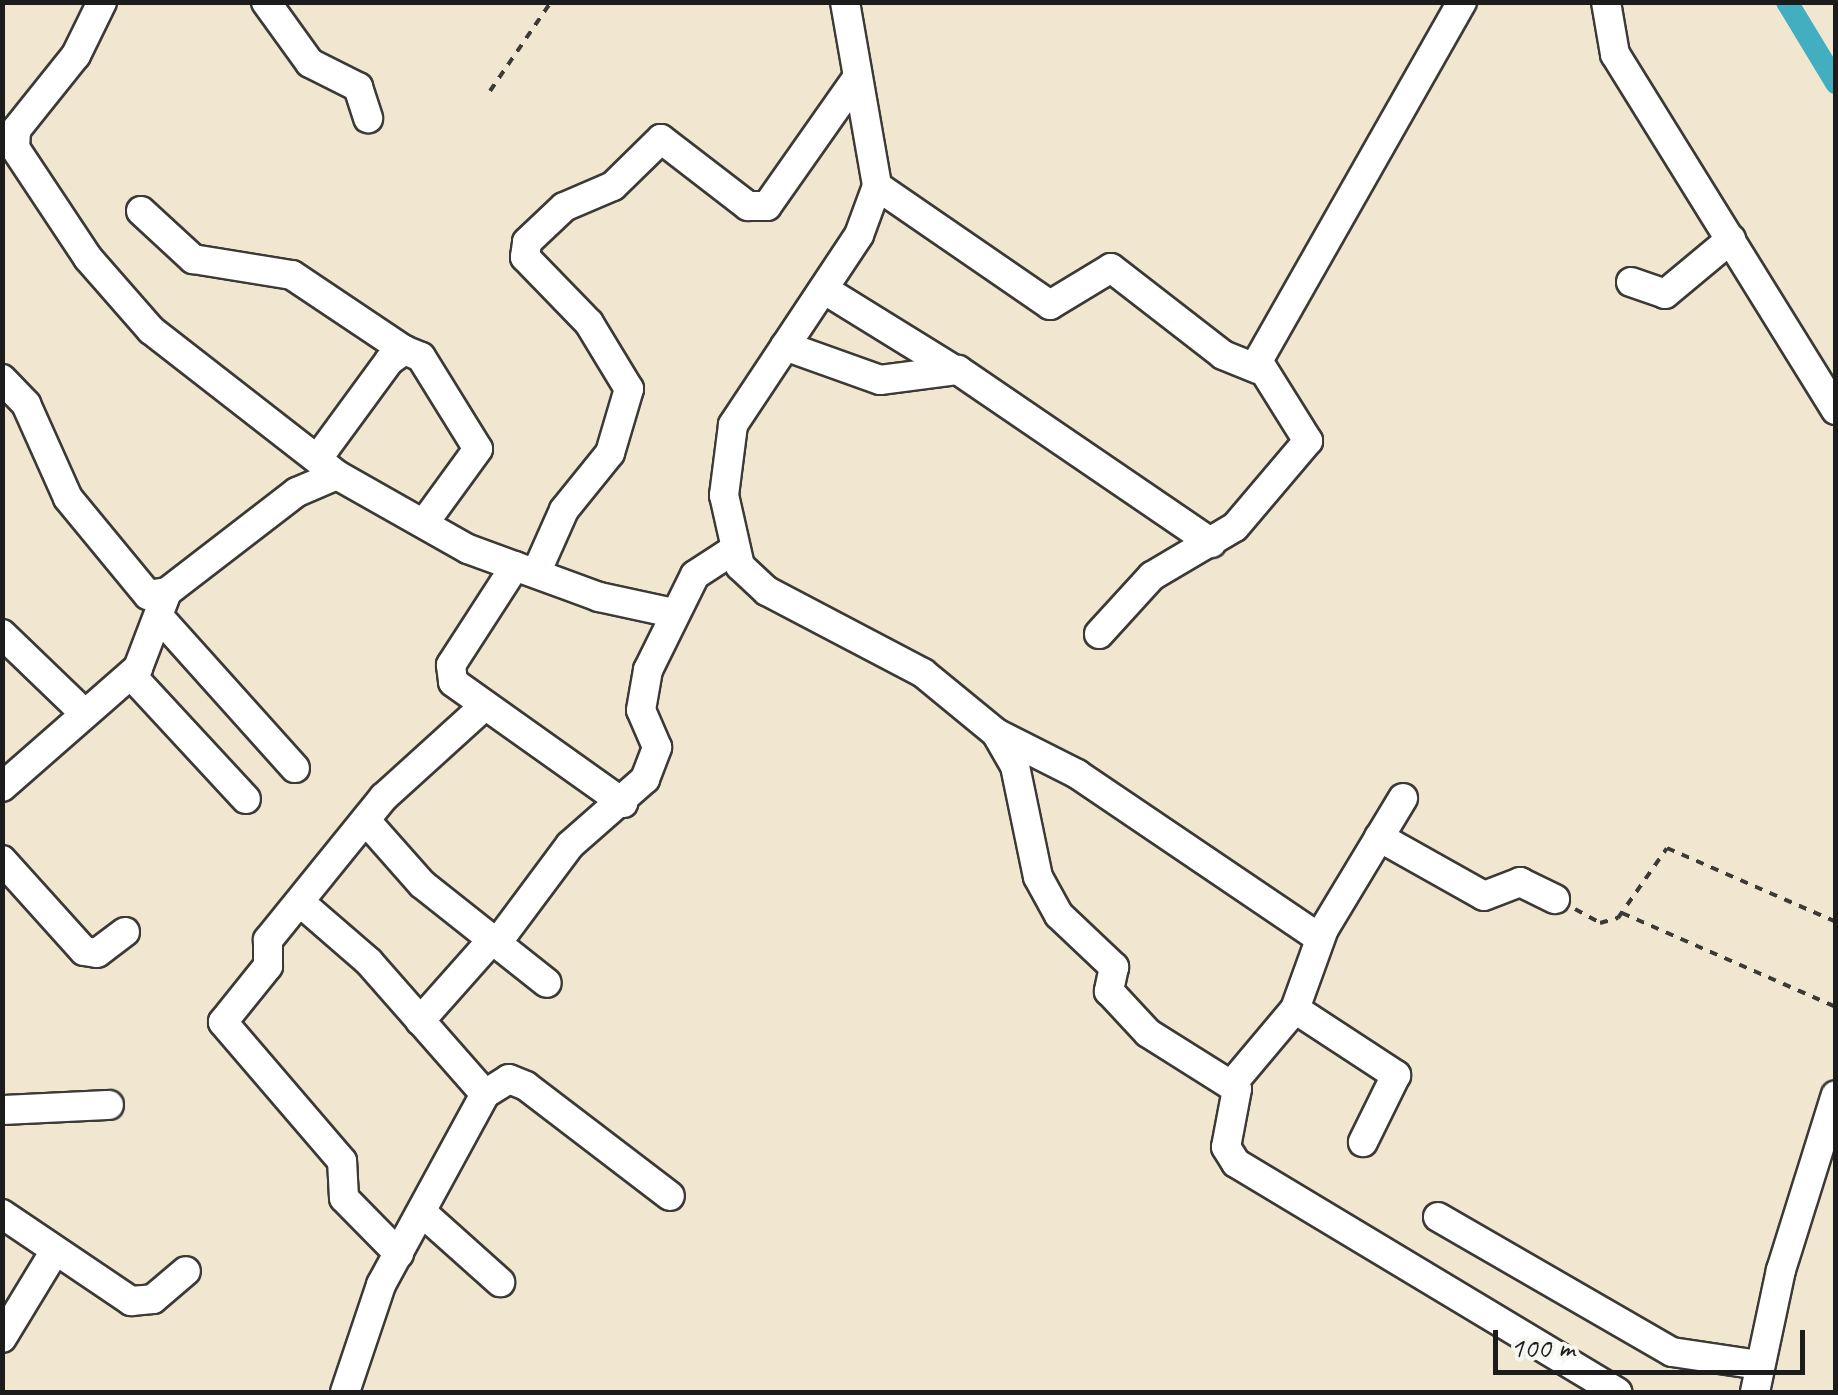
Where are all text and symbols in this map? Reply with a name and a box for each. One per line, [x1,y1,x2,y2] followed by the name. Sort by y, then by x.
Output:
[1498,1310,1810,1372] scale bar
[1510,1328,1575,1366] text: 100 m

